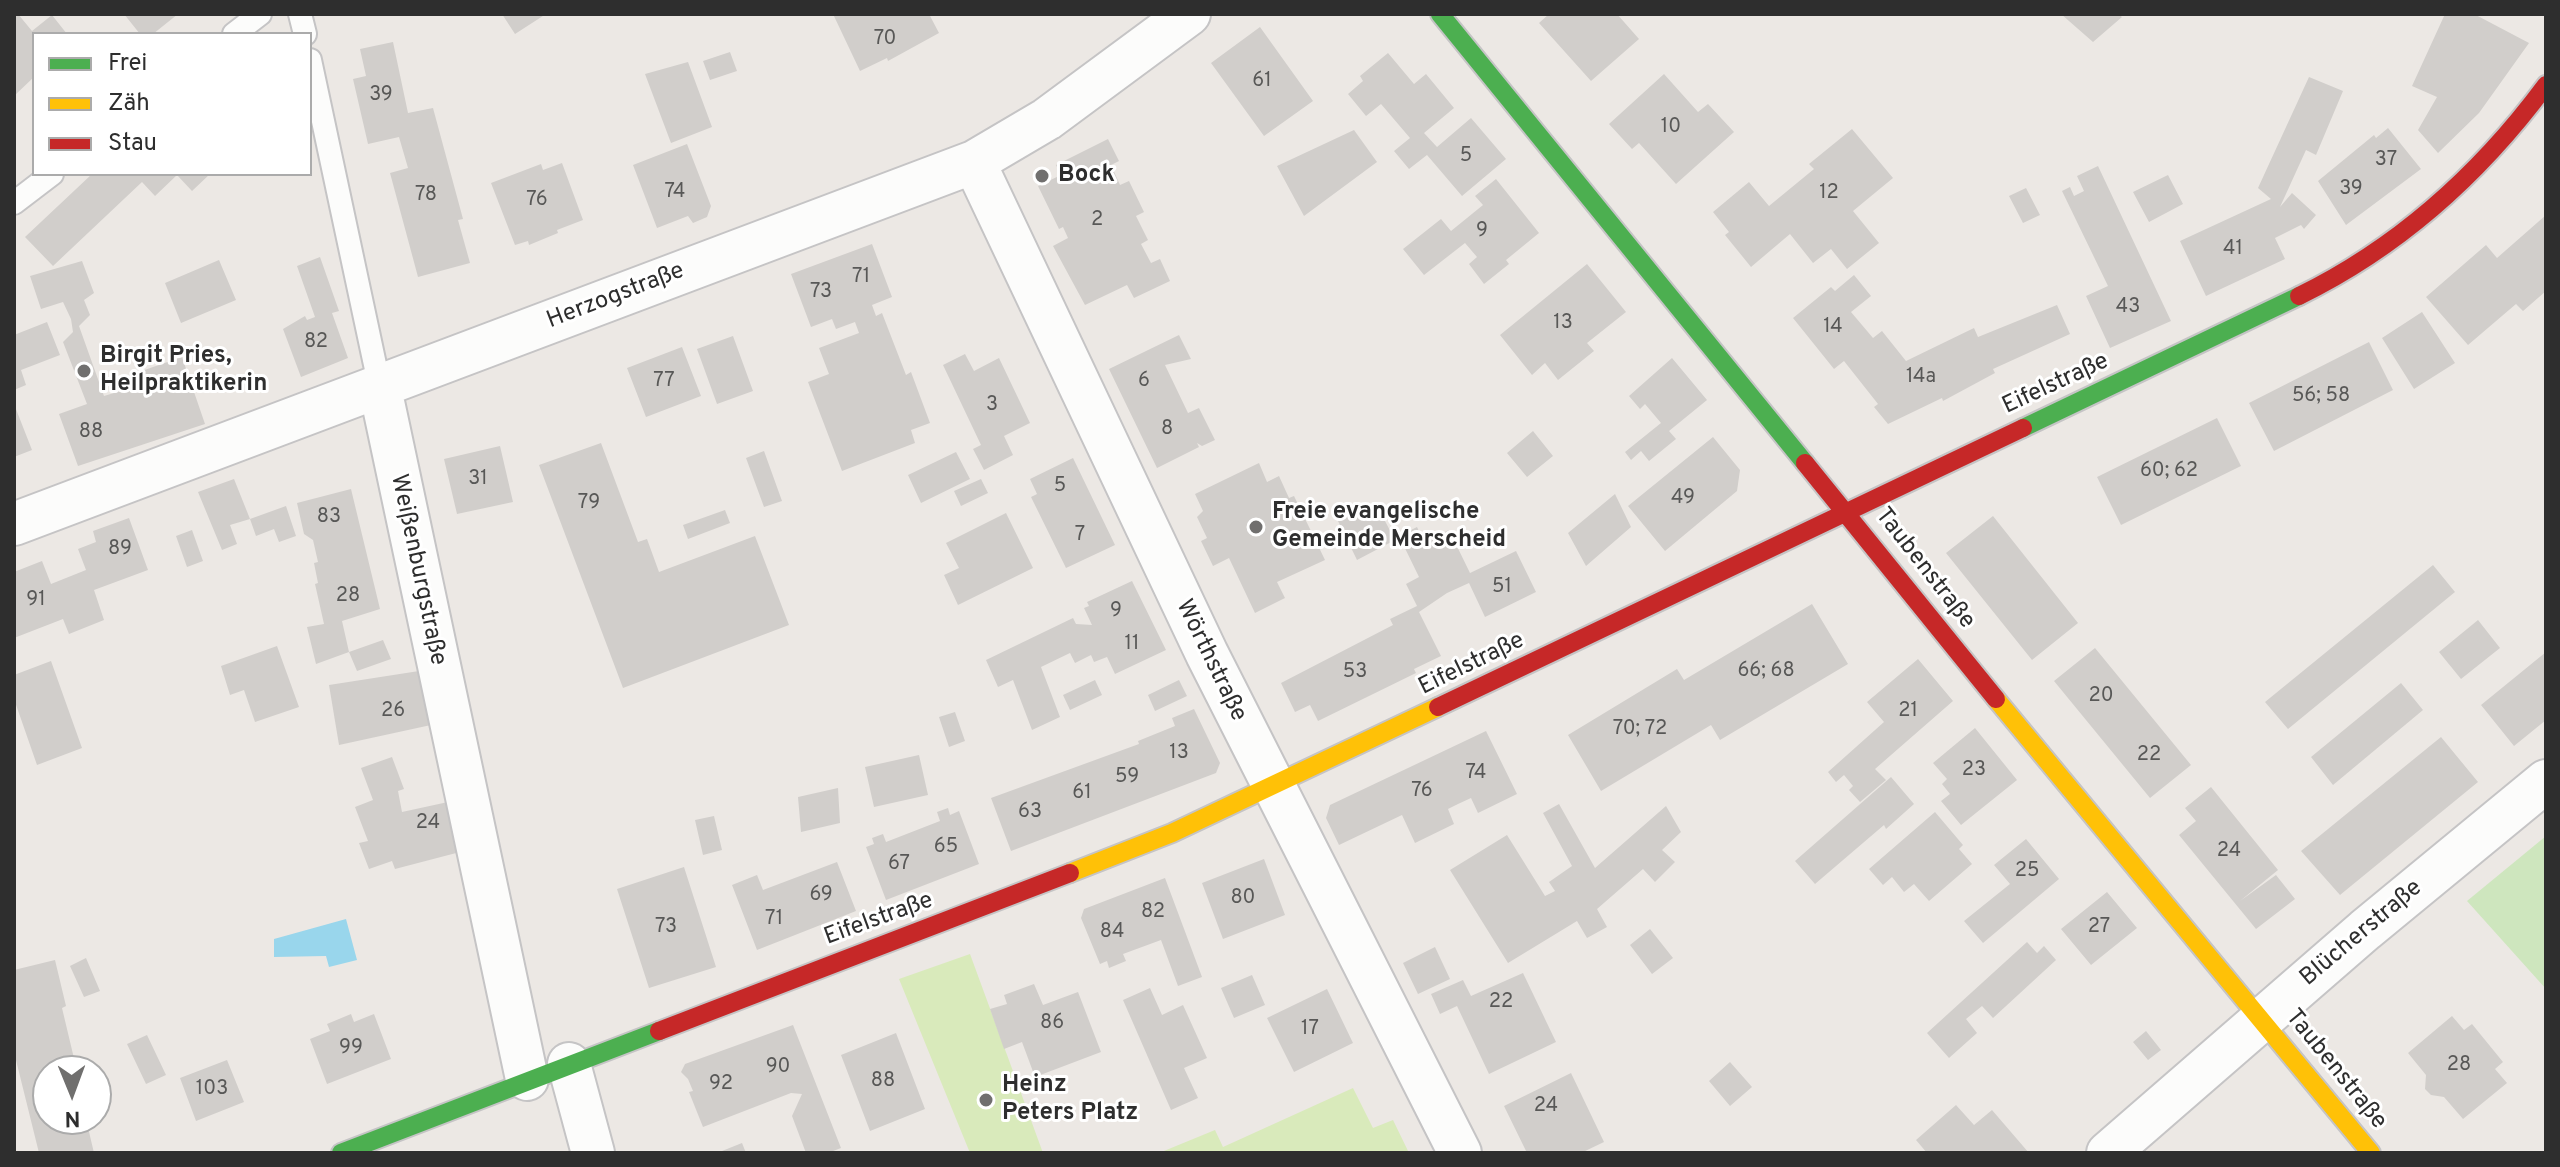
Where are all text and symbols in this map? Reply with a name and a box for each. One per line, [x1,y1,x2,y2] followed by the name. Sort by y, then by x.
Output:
[874,28,896,52] house number: 70
[32,32,312,176] legend
[108,49,147,79] text: Frei
[1252,70,1272,94] house number: 61
[369,84,393,108] house number: 39
[108,89,150,119] text: Zäh
[1661,116,1681,140] house number: 10
[108,129,157,159] text: Stau
[1460,145,1472,169] house number: 5
[2375,149,2397,173] house number: 37
[1058,162,1115,190] place label: Bock
[1033,167,1051,185] marker: Bock
[2339,178,2363,202] house number: 39
[665,181,685,205] house number: 74
[1819,182,1839,206] house number: 12
[415,184,437,208] house number: 78
[526,189,548,213] house number: 76
[1091,209,1103,233] house number: 2
[1476,220,1488,244] house number: 9
[2223,238,2243,262] house number: 41
[543,258,689,336] street label: Herzogstraße
[852,266,870,290] house number: 71
[810,281,832,305] house number: 73
[2116,296,2140,320] house number: 43
[1553,312,1573,336] house number: 13
[1823,316,1843,340] house number: 14
[304,331,328,355] house number: 82
[100,343,267,399] place label: Birgit Pries, Heilpraktikerin
[1998,348,2114,422] street label: Eifelstraße
[75,362,93,380] marker: Birgit Pries, Heilpraktikerin
[1906,366,1936,390] house number: 14a
[653,370,675,394] house number: 77
[1138,370,1150,394] house number: 6
[2292,385,2350,409] house number: 56; 58
[986,394,998,418] house number: 3
[1161,418,1173,442] house number: 8
[79,421,103,445] house number: 88
[2140,460,2198,484] house number: 60; 62
[468,468,488,492] house number: 31
[383,472,451,668] street label: Weißenburgstraße
[1054,475,1066,499] house number: 5
[1671,487,1695,511] house number: 49
[578,492,600,516] house number: 79
[1272,499,1506,555] place label: Freie evangelische Gemeinde Merscheid
[1868,503,1980,635] street label: Taubenstraße
[317,506,341,530] house number: 83
[1247,518,1265,536] marker: Freie evangelische Gemeinde Merscheid
[1075,524,1085,548] house number: 7
[108,538,132,562] house number: 89
[1492,576,1512,600] house number: 51
[336,585,360,609] house number: 28
[26,589,46,613] house number: 91
[1168,595,1252,727] street label: Wörthstraße
[1110,600,1122,624] house number: 9
[1415,627,1529,703] street label: Eifelstraße
[1125,633,1139,657] house number: 11
[1737,660,1795,684] house number: 66; 68
[1343,661,1367,685] house number: 53
[2088,685,2114,709] house number: 20
[381,700,405,724] house number: 26
[1898,700,1918,724] house number: 21
[1613,718,1667,742] house number: 70; 72
[1169,742,1189,766] house number: 13
[2137,744,2161,768] house number: 22
[1962,759,1986,783] house number: 23
[1466,762,1486,786] house number: 74
[1115,766,1139,790] house number: 59
[1411,780,1433,804] house number: 76
[1072,782,1092,806] house number: 61
[1018,801,1042,825] house number: 63
[416,812,440,836] house number: 24
[934,836,958,860] house number: 65
[2217,840,2241,864] house number: 24
[888,853,910,877] house number: 67
[2015,860,2039,884] house number: 25
[2295,875,2429,993] street label: Blücherstraße
[809,884,833,908] house number: 69
[821,887,937,953] street label: Eifelstraße
[1231,887,1255,911] house number: 80
[1141,901,1165,925] house number: 82
[765,908,783,932] house number: 71
[655,916,677,940] house number: 73
[2088,916,2110,940] house number: 27
[1100,921,1124,945] house number: 84
[1489,991,1513,1015] house number: 22
[2278,1004,2392,1136] street label: Taubenstraße
[1040,1012,1064,1036] house number: 86
[1301,1018,1319,1042] house number: 17
[339,1037,363,1061] house number: 99
[2447,1054,2471,1078] house number: 28
[32,1055,112,1135] north arrow
[766,1056,790,1080] house number: 90
[871,1070,895,1094] house number: 88
[1002,1072,1138,1128] place label: Heinz Peters Platz
[709,1073,733,1097] house number: 92
[196,1078,228,1102] house number: 103
[977,1091,995,1109] marker: Heinz Peters Platz
[1534,1095,1558,1119] house number: 24
[64,1104,81,1131] text: N

